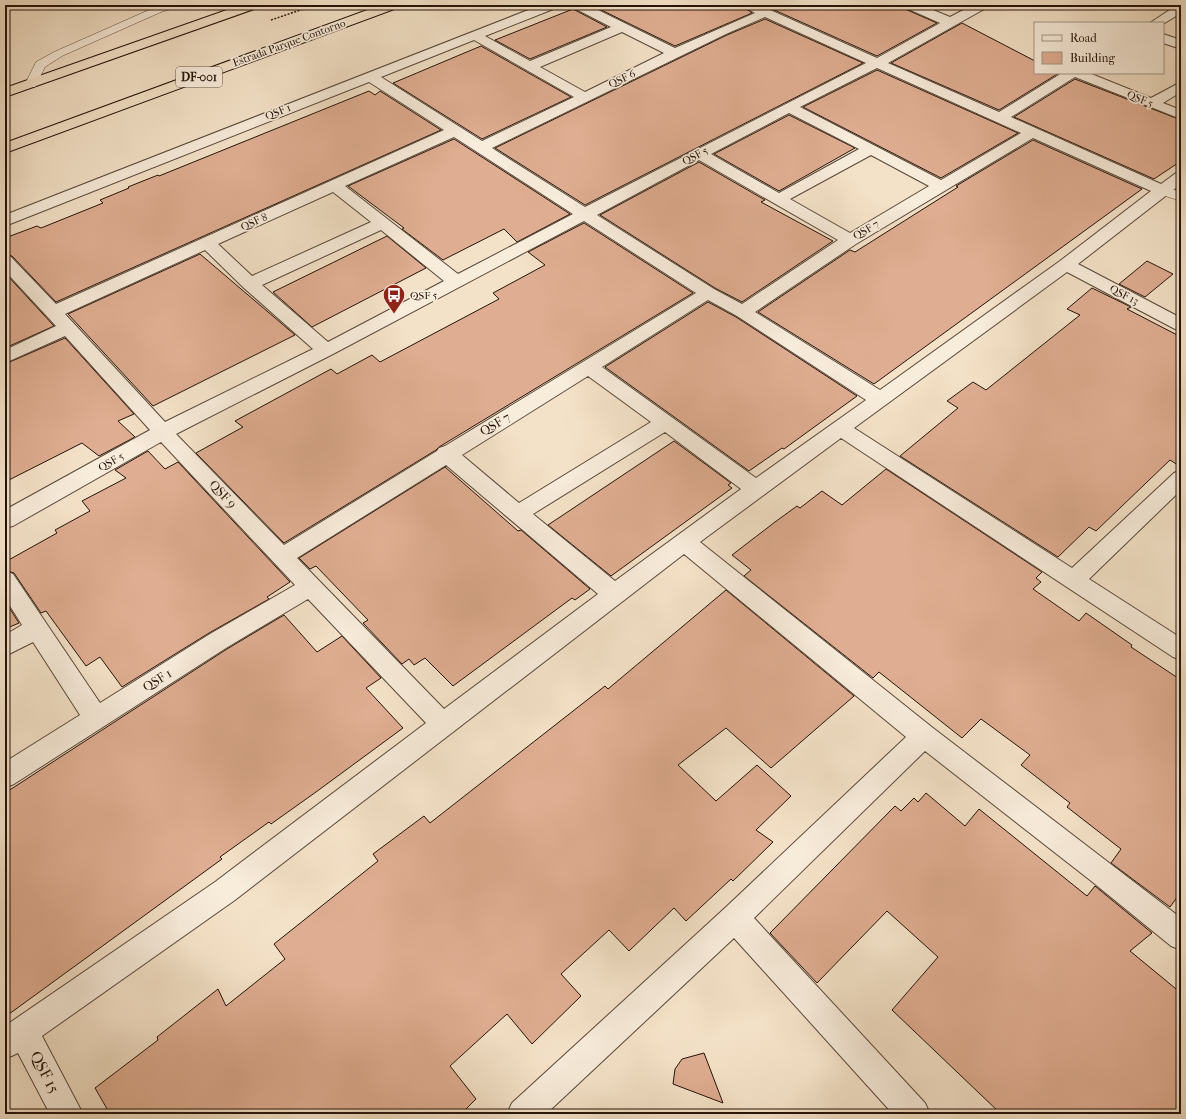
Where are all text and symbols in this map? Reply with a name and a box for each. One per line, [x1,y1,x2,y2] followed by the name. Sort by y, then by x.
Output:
[231,16,348,69] street label: Estrada Parque Contorno
[1034,22,1164,74] legend
[1070,31,1097,45] text: Road
[1070,51,1115,65] text: Building
[176,67,222,87] road number: DF-001
[606,67,638,91] street label: QSF 6
[1125,88,1155,110] street label: QSF 5
[263,101,293,123] street label: QSF 1
[680,144,710,168] street label: QSF 5
[239,210,269,234] street label: QSF 8
[851,217,881,243] street label: QSF 7
[381,282,407,315] bus stop icon: QSF 5
[1107,282,1141,308] street label: QSF 13
[410,289,437,302] place label: QSF 5
[477,409,513,439] street label: QSF 7
[96,449,126,474] street label: QSF 5
[206,477,240,511] street label: QSF 9
[140,665,174,695] street label: QSF 1
[26,1048,64,1096] street label: QSF 15

